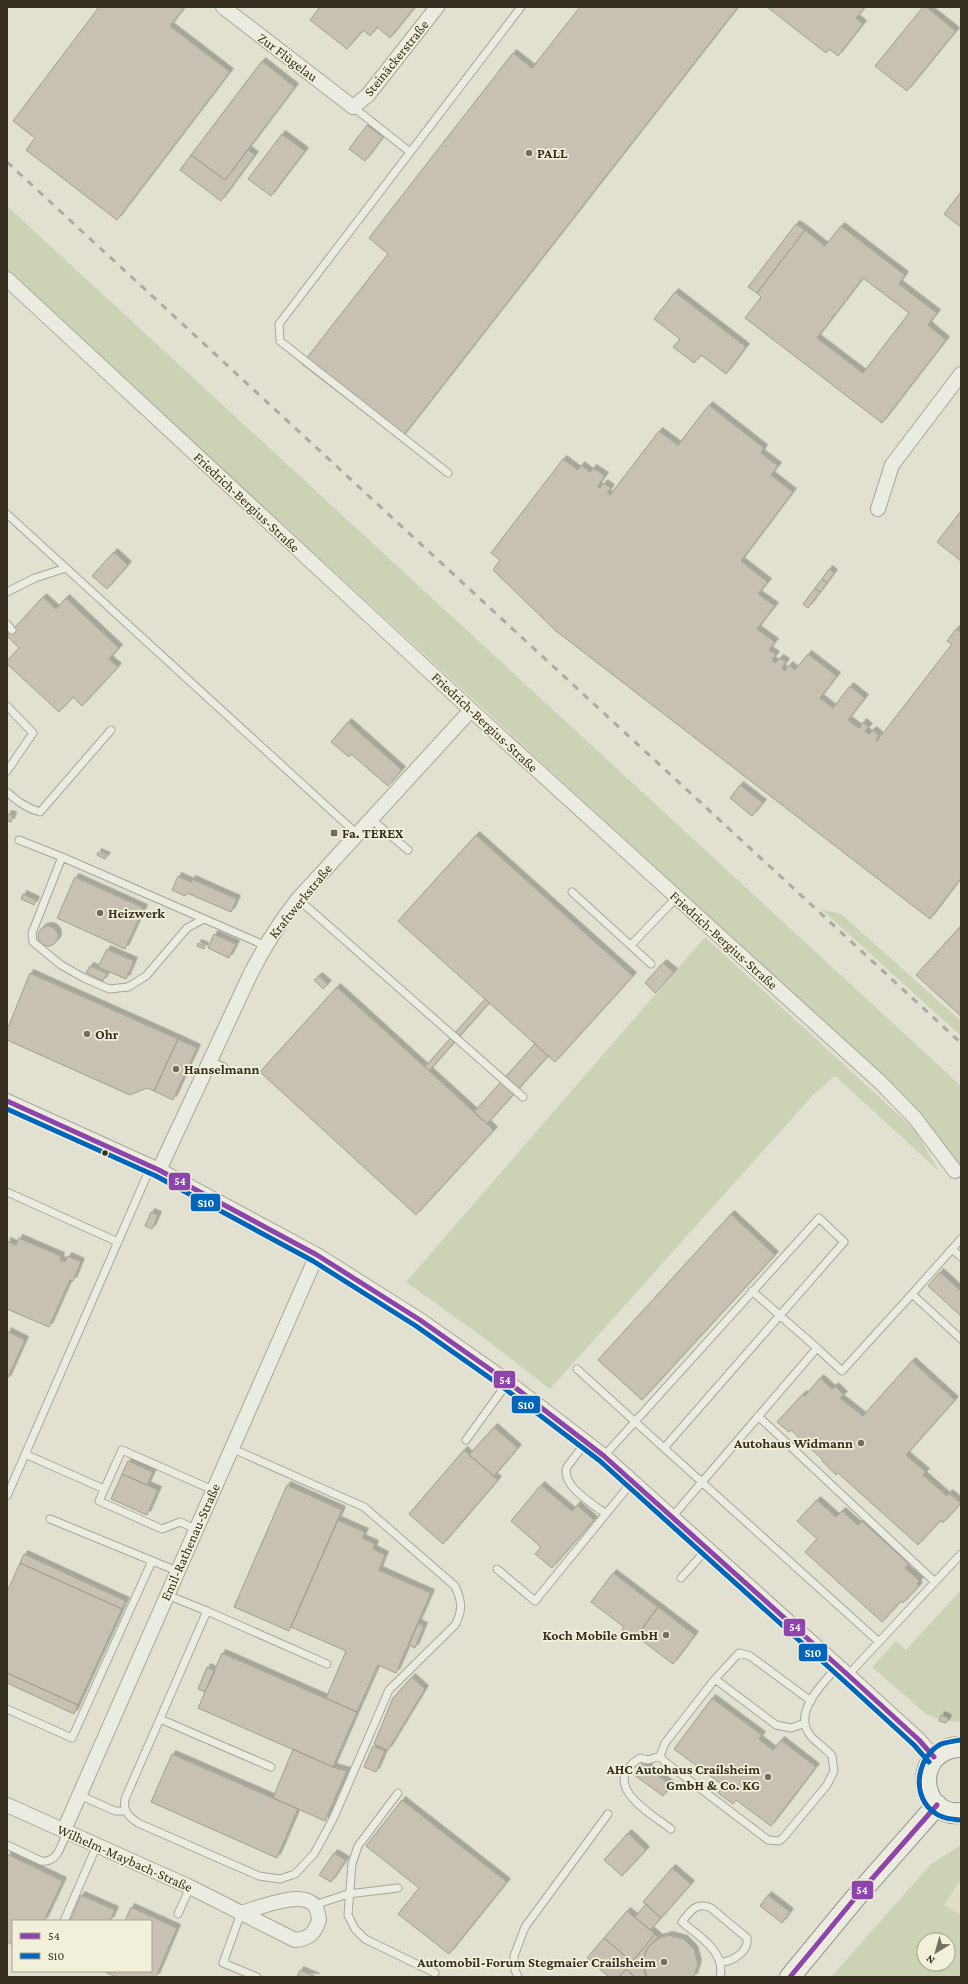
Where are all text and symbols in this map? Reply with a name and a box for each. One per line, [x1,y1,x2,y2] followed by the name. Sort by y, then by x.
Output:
[360,17,432,99] street label: Steinäckerstraße
[255,29,321,85] street label: Zur Flügelau
[537,145,568,161] place label: PALL
[524,148,534,158] marker: PALL
[191,449,303,555] street label: Friedrich-Bergius-Straße
[429,669,541,775] street label: Friedrich-Bergius-Straße
[342,825,404,841] place label: Fa. TEREX
[329,828,339,838] marker: Fa. TEREX
[265,861,335,941] street label: Kraftwerkstraße
[667,887,781,993] street label: Friedrich-Bergius-Straße
[108,905,165,921] place label: Heizwerk
[95,908,105,918] marker: Heizwerk
[95,1026,119,1042] place label: Ohr
[82,1029,92,1039] marker: Ohr
[184,1061,260,1077] place label: Hanselmann
[171,1064,181,1074] marker: Hanselmann
[100,1148,110,1158] unlabelled marker
[168,1172,191,1191] line badge: 54
[174,1175,186,1187] text: 54
[190,1193,221,1212] line badge: S10
[198,1197,214,1209] text: S10
[493,1370,516,1389] line badge: 54
[499,1374,511,1386] text: 54
[511,1395,541,1414] line badge: S10
[518,1399,534,1411] text: S10
[733,1435,853,1451] place label: Autohaus Widmann
[856,1438,866,1448] marker: Autohaus Widmann
[157,1481,223,1603] street label: Emil-Rathenau-Straße
[783,1618,806,1637] line badge: 54
[789,1621,801,1633] text: 54
[543,1627,658,1643] place label: Koch Mobile GmbH
[661,1630,671,1640] marker: Koch Mobile GmbH
[798,1643,828,1662] line badge: S10
[805,1647,821,1659] text: S10
[605,1761,760,1793] place label: AHC Autohaus Crailsheim GmbH & Co. KG
[763,1772,773,1782] marker: AHC Autohaus Crailsheim GmbH & Co. KG
[55,1821,195,1895] street label: Wilhelm-Maybach-Straße
[851,1880,874,1900] line badge: 54
[856,1884,868,1896] text: 54
[12,1920,152,1972] legend
[48,1929,60,1943] text: 54
[916,1932,956,1972] north arrow
[48,1949,65,1963] text: S10
[923,1953,937,1967] text: N
[416,1954,656,1970] place label: Automobil-Forum Stegmaier Crailsheim
[659,1957,669,1967] marker: Automobil-Forum Stegmaier Crailsheim

